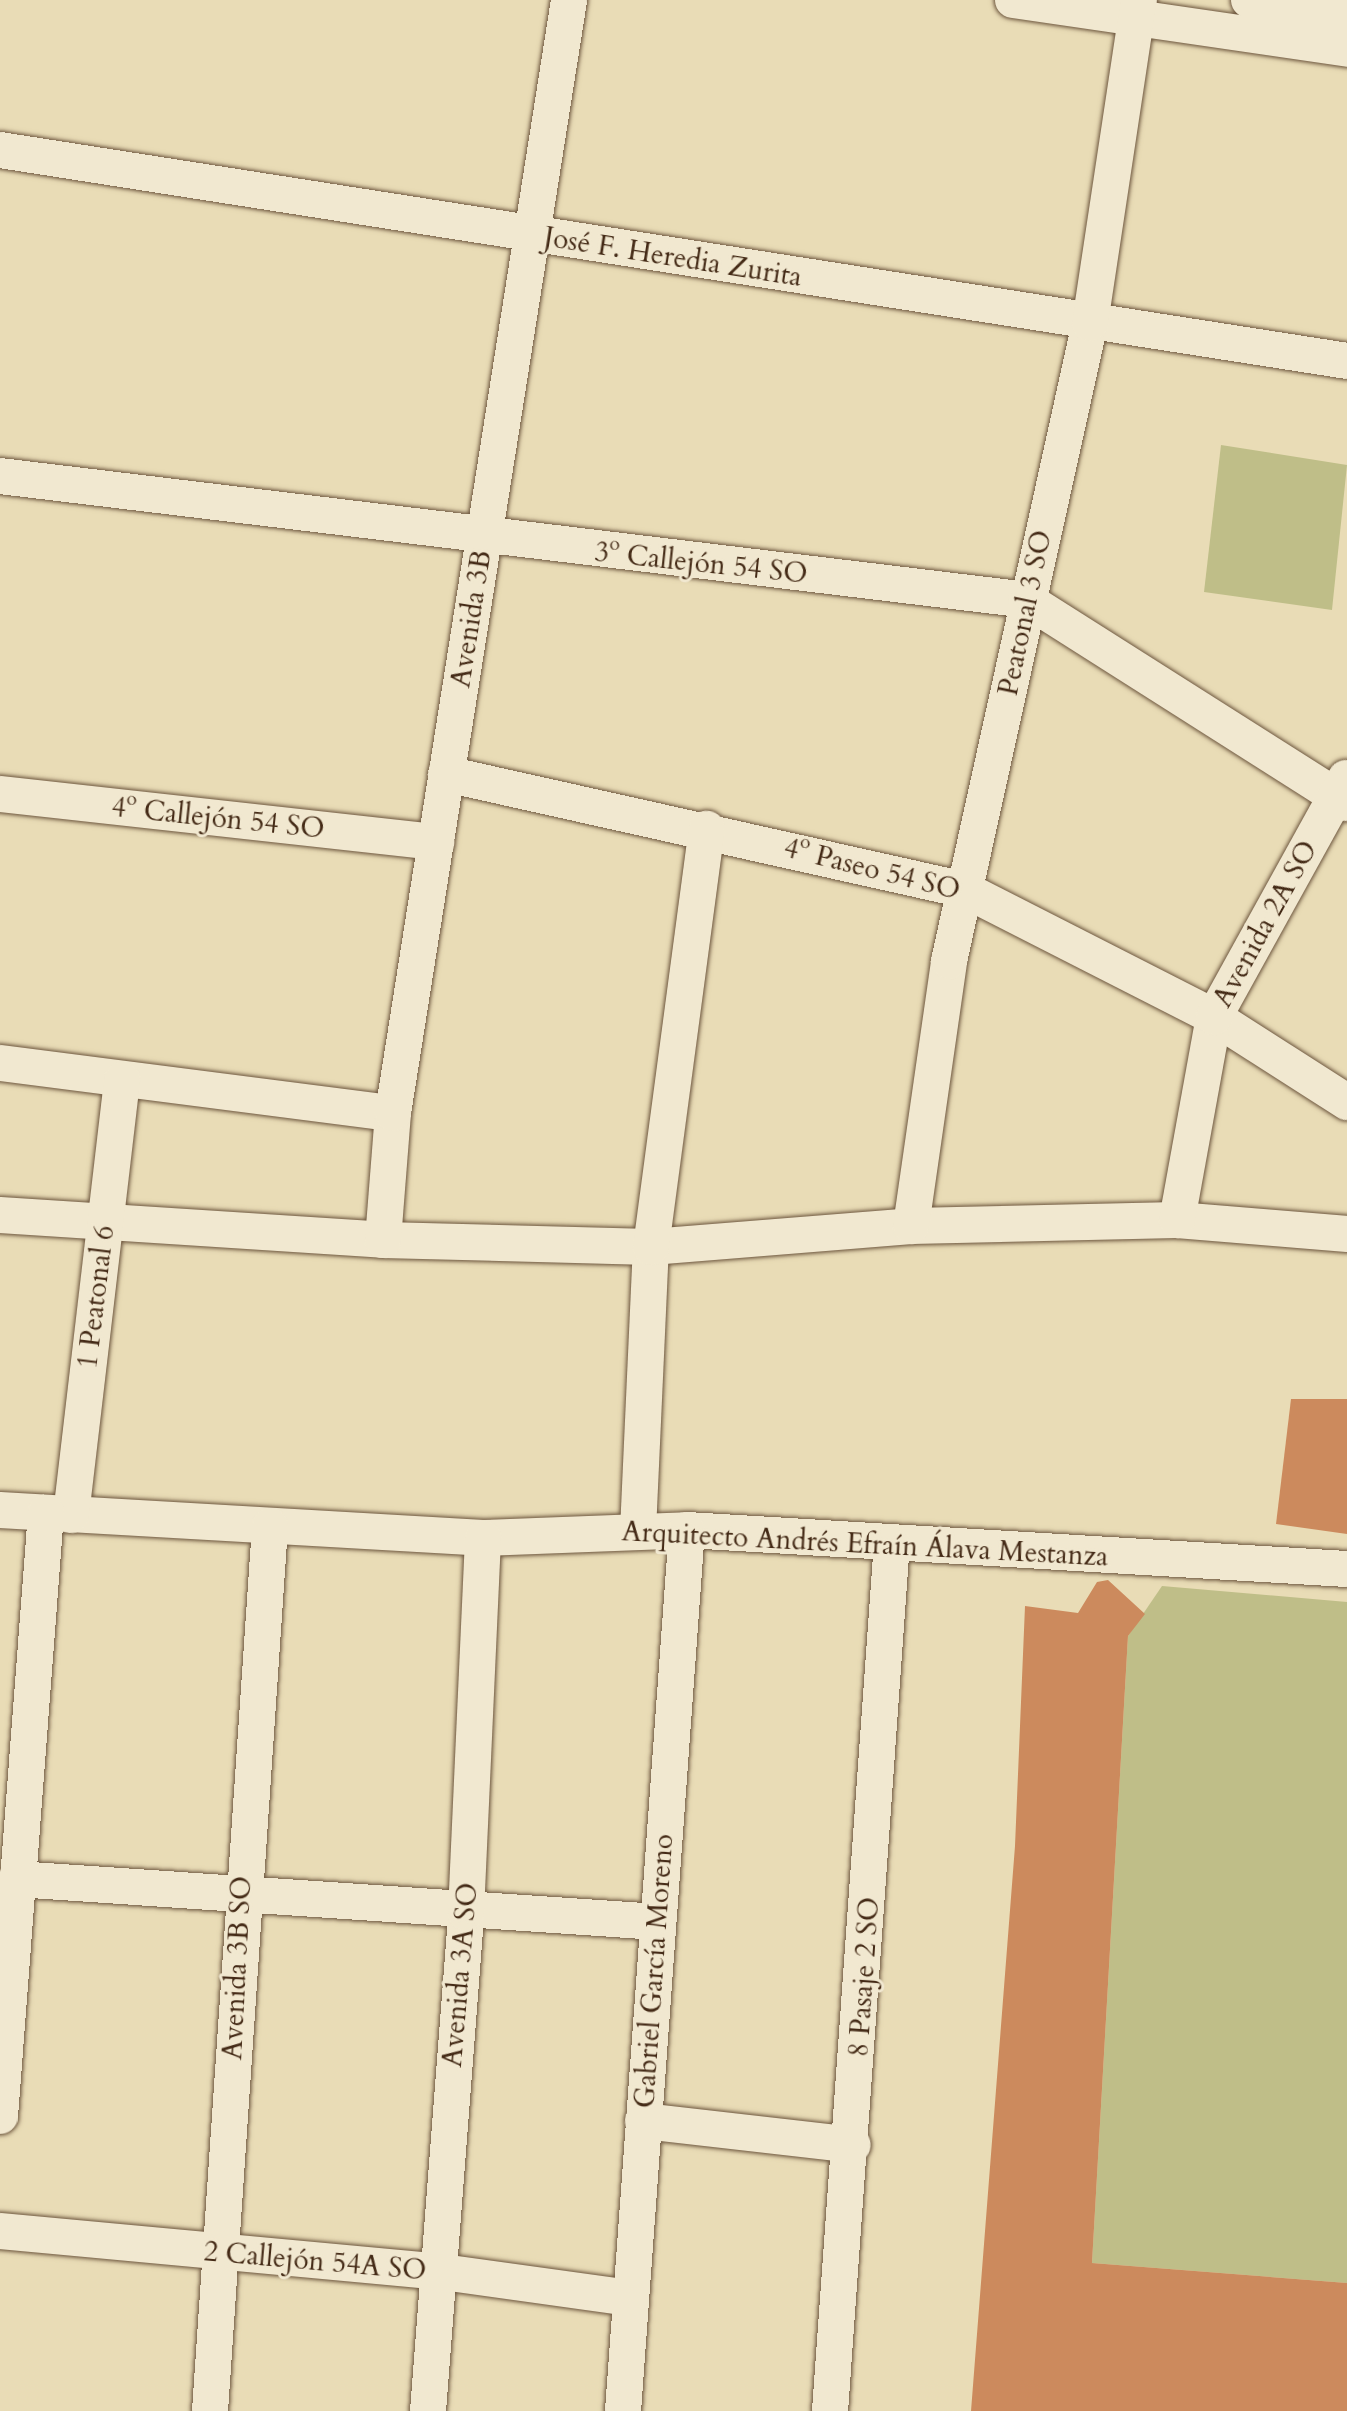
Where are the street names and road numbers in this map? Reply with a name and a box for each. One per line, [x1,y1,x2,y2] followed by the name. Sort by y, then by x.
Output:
[542,220,804,294] street label: José F. Heredia Zurita
[991,527,1059,699] street label: Peatonal 3 SO
[593,535,809,591] street label: 3º Callejón 54 SO
[444,548,498,690] street label: Avenida 3B
[110,790,326,846] street label: 4º Callejón 54 SO
[781,831,963,907] street label: 4º Paseo 54 SO
[1205,835,1325,1013] street label: Avenida 2A SO
[71,1223,121,1371] street label: 1 Peatonal 6
[621,1514,1109,1574] street label: Arquitecto Andrés Efraín Álava Mestanza
[628,1833,680,2109] street label: Gabriel García Moreno
[215,1875,259,2061] street label: Avenida 3B SO
[435,1881,485,2069] street label: Avenida 3A SO
[842,1896,886,2058] street label: 8 Pasaje 2 SO
[202,2235,428,2287] street label: 2 Callejón 54A SO

